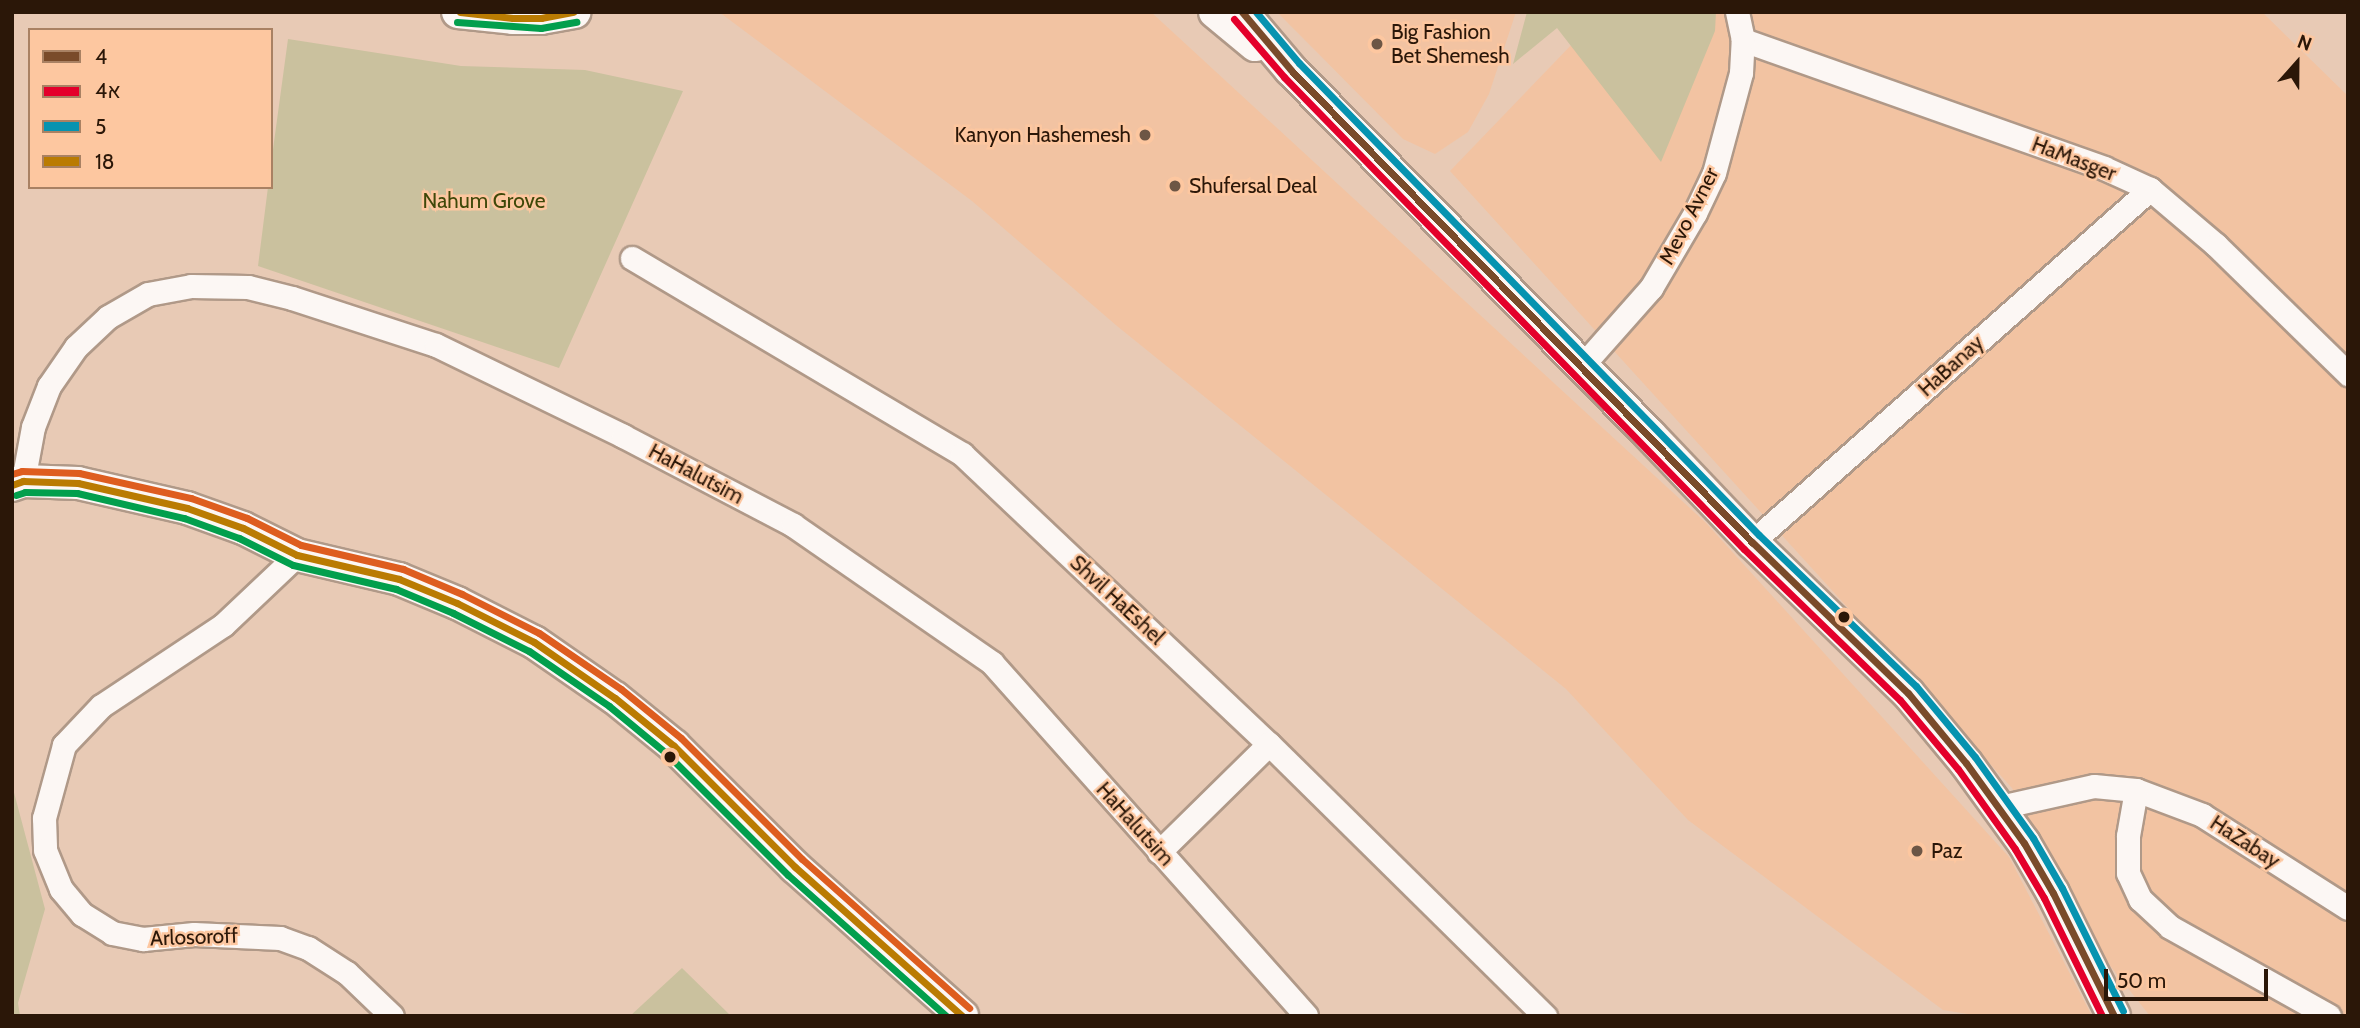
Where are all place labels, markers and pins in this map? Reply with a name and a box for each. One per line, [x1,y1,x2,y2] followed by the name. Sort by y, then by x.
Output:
[1391,19,1510,69] place label: Big Fashion Bet Shemesh
[1369,36,1385,52] marker: Big Fashion Bet Shemesh
[954,122,1131,148] place label: Kanyon Hashemesh
[1137,127,1153,143] marker: Kanyon Hashemesh
[1189,173,1317,199] place label: Shufersal Deal
[1167,178,1183,194] marker: Shufersal Deal
[1837,610,1851,624] unlabelled marker
[663,750,677,764] unlabelled marker
[1931,838,1963,864] place label: Paz
[1909,843,1925,859] marker: Paz

